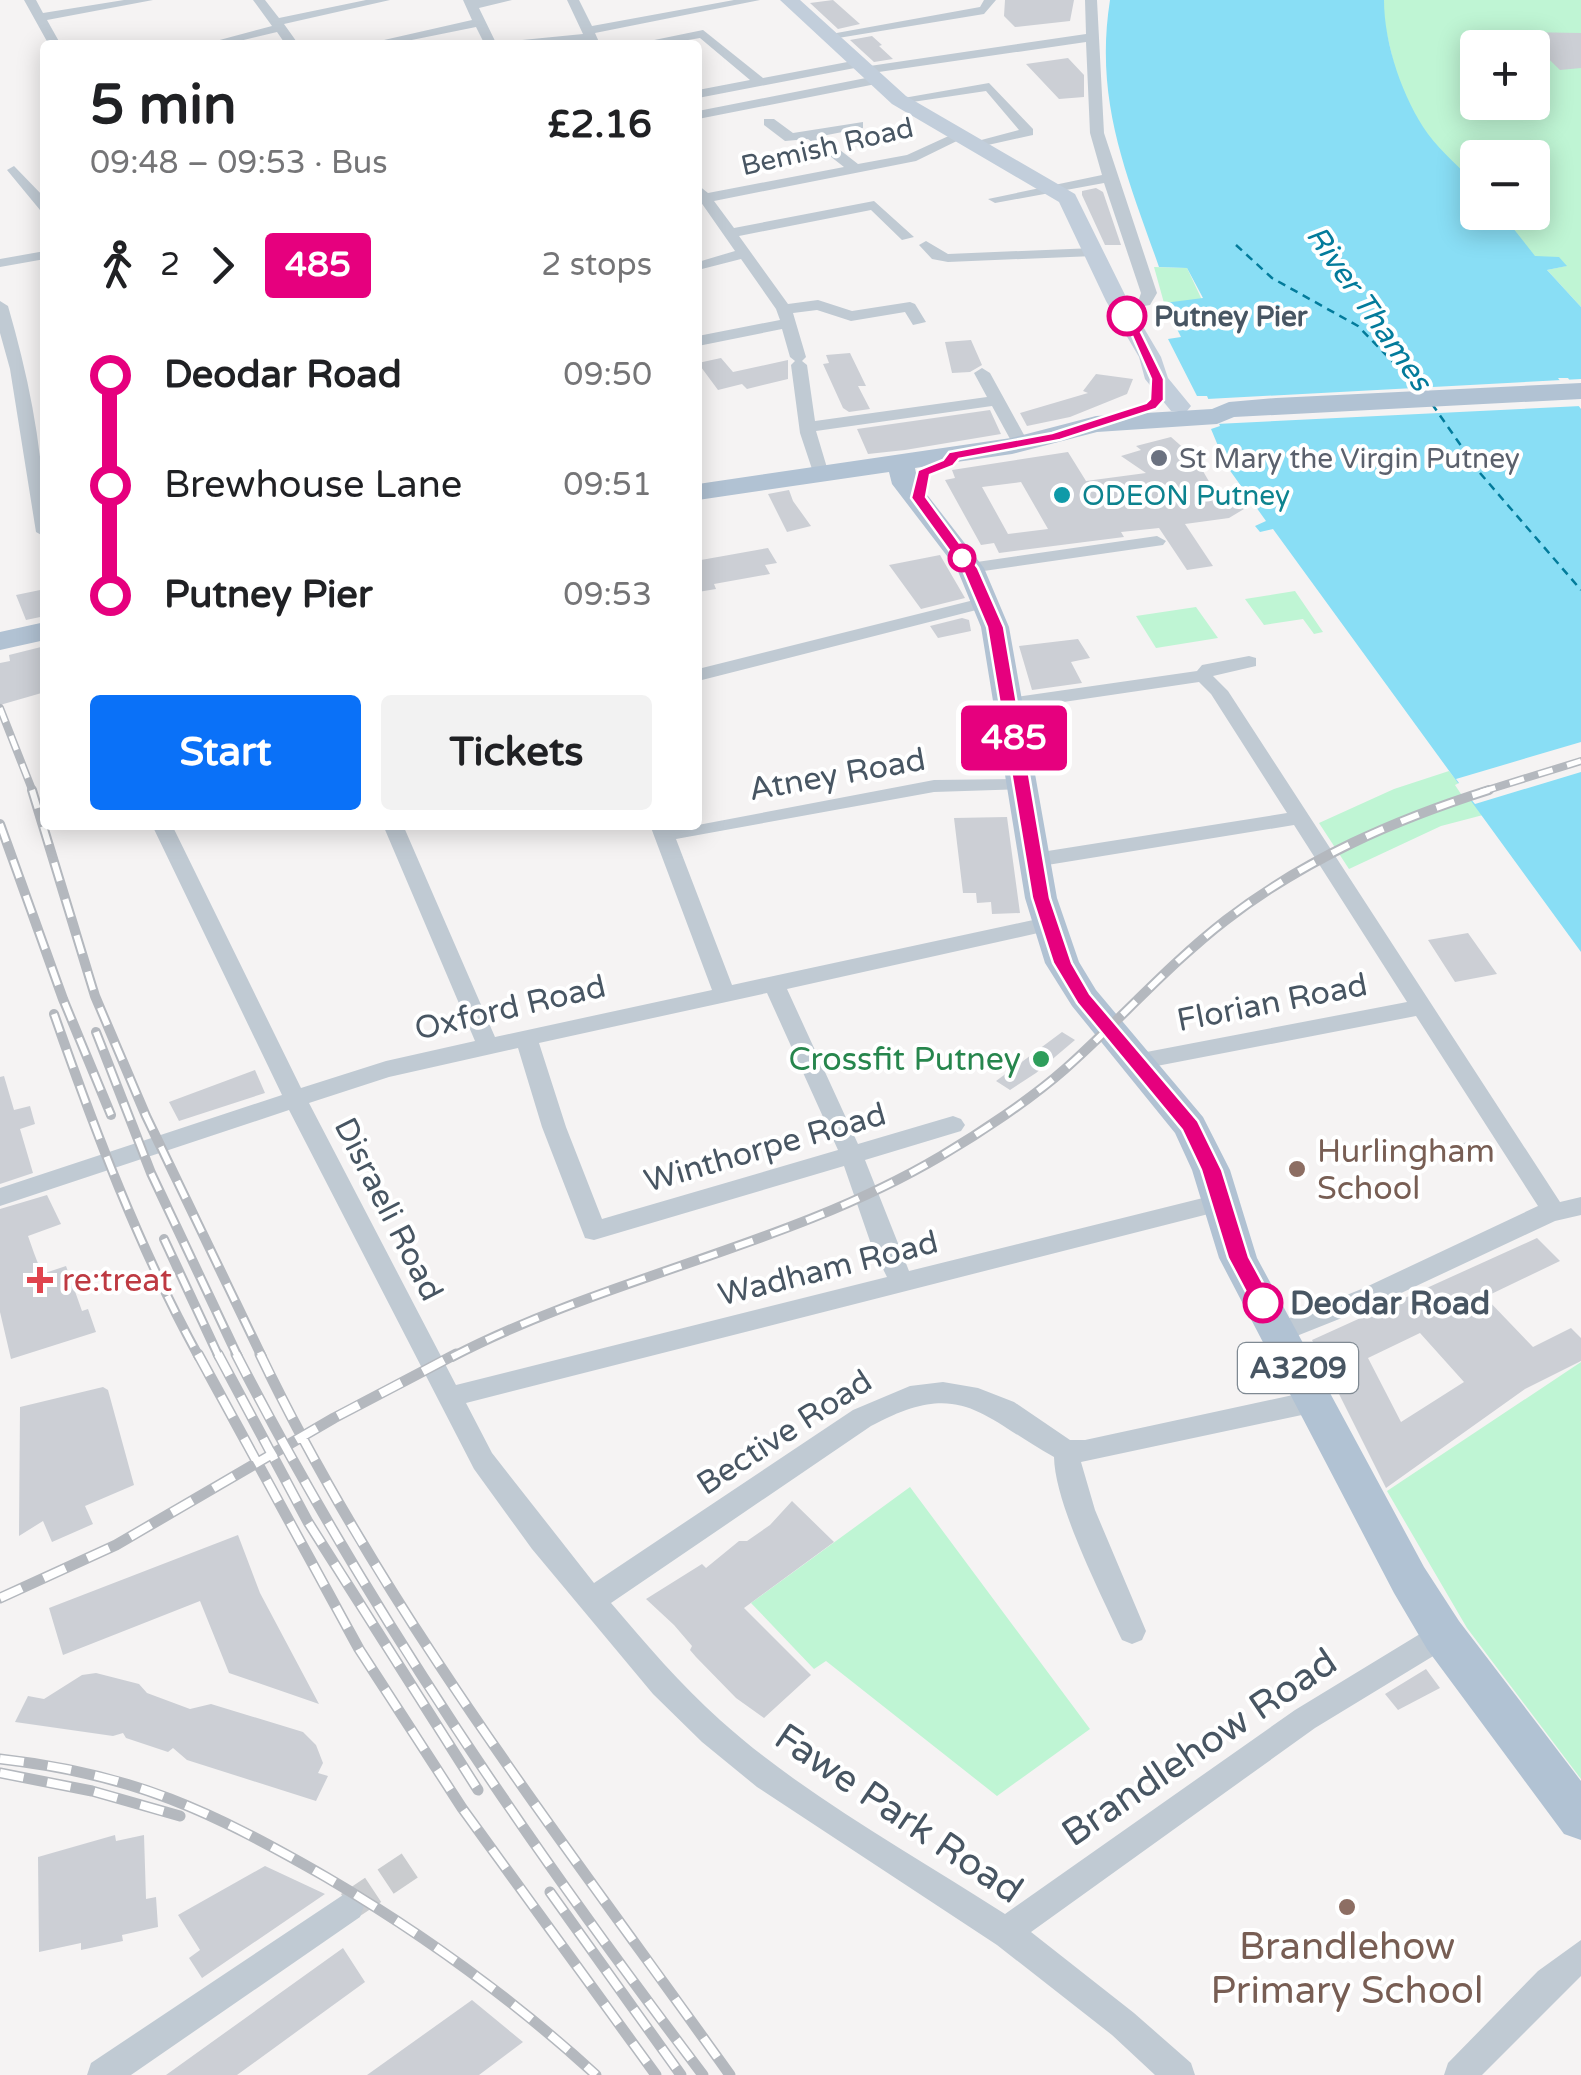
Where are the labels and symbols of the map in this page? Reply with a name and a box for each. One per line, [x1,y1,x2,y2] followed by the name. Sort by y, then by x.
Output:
[738,111,917,183] street label: Bemish Road
[1298,219,1441,400] water label: River Thames
[1108,297,1146,335] marker: Putney Pier
[1154,300,1309,334] place label: Putney Pier
[1179,442,1520,476] place label: St Mary the Virgin Putney
[1148,447,1170,469] marker: St Mary the Virgin Putney
[1082,479,1290,513] place label: ODEON Putney
[1051,484,1073,506] marker: ODEON Putney
[949,545,975,571] unlabelled marker
[956,706,1072,770] line badge: 485
[746,741,928,809] street label: Atney Road
[1174,966,1371,1040] street label: Florian Road
[411,968,610,1048] street label: Oxford Road
[788,1041,1021,1079] place label: Crossfit Putney
[1030,1048,1052,1070] marker: Crossfit Putney
[640,1095,890,1201] street label: Winthorpe Road
[326,1112,450,1307] street label: Disraeli Road
[1317,1133,1495,1208] place label: Hurlingham School
[1286,1158,1308,1180] marker: Hurlingham School
[715,1223,942,1315] street label: Wadham Road
[62,1262,172,1300] place label: re:treat
[27,1267,53,1293] marker: re:treat
[1244,1284,1282,1322] marker: Deodar Road
[1290,1285,1490,1323] place label: Deodar Road
[1238,1343,1358,1393] road number: A3209
[690,1362,879,1504] street label: Bective Road
[1053,1639,1346,1857] street label: Brandlehow Road
[766,1714,1031,1914] street label: Fawe Park Road
[1336,1896,1358,1918] marker: Brandlehow Primary School
[1211,1924,1483,2014] place label: Brandlehow Primary School

